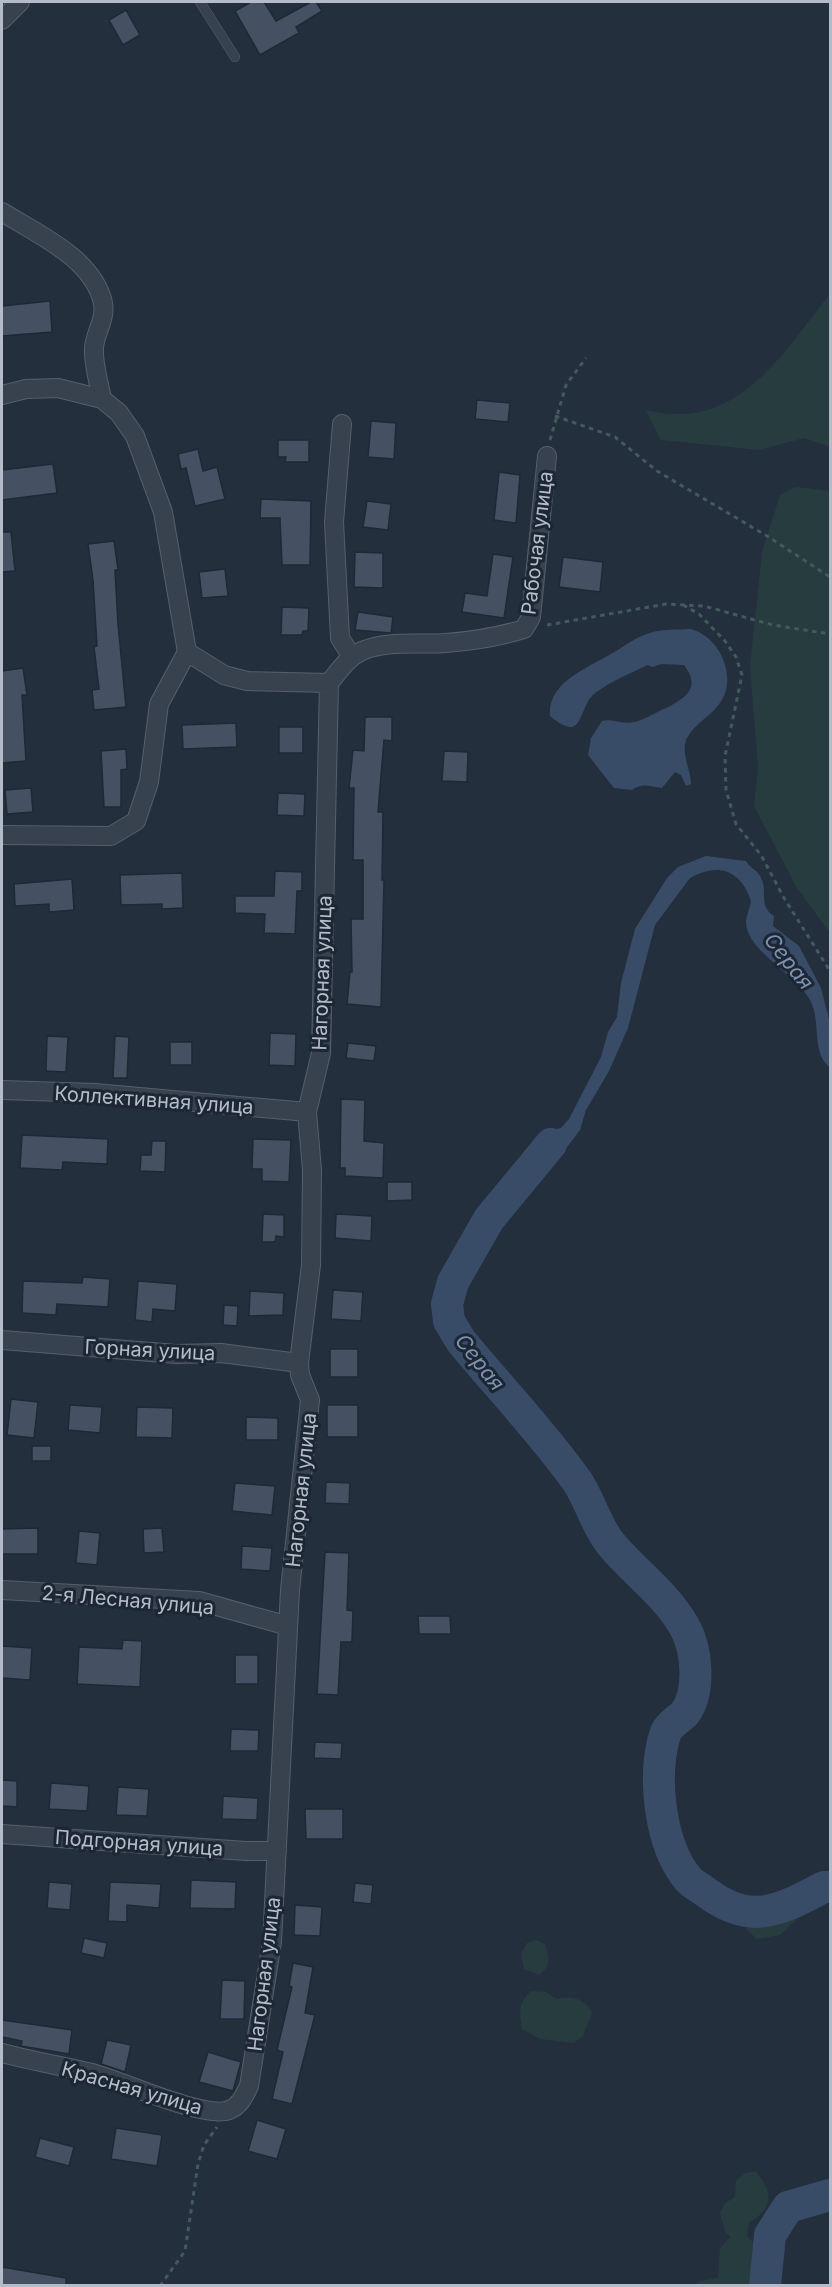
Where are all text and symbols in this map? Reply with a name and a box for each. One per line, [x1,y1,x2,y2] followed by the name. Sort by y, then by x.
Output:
[516,470,558,616] street label: Рабочая улица
[307,895,337,1051] street label: Нагорная улица
[759,928,819,994] water label: Серая
[54,1081,254,1119] street label: Коллективная улица
[450,1329,510,1395] water label: Серая
[84,1335,216,1365] street label: Горная улица
[281,1412,321,1568] street label: Нагорная улица
[41,1581,215,1619] street label: 2-я Лесная улица
[54,1825,224,1861] street label: Подгорная улица
[243,1895,285,2053] street label: Нагорная улица
[59,2056,205,2120] street label: Красная улица

